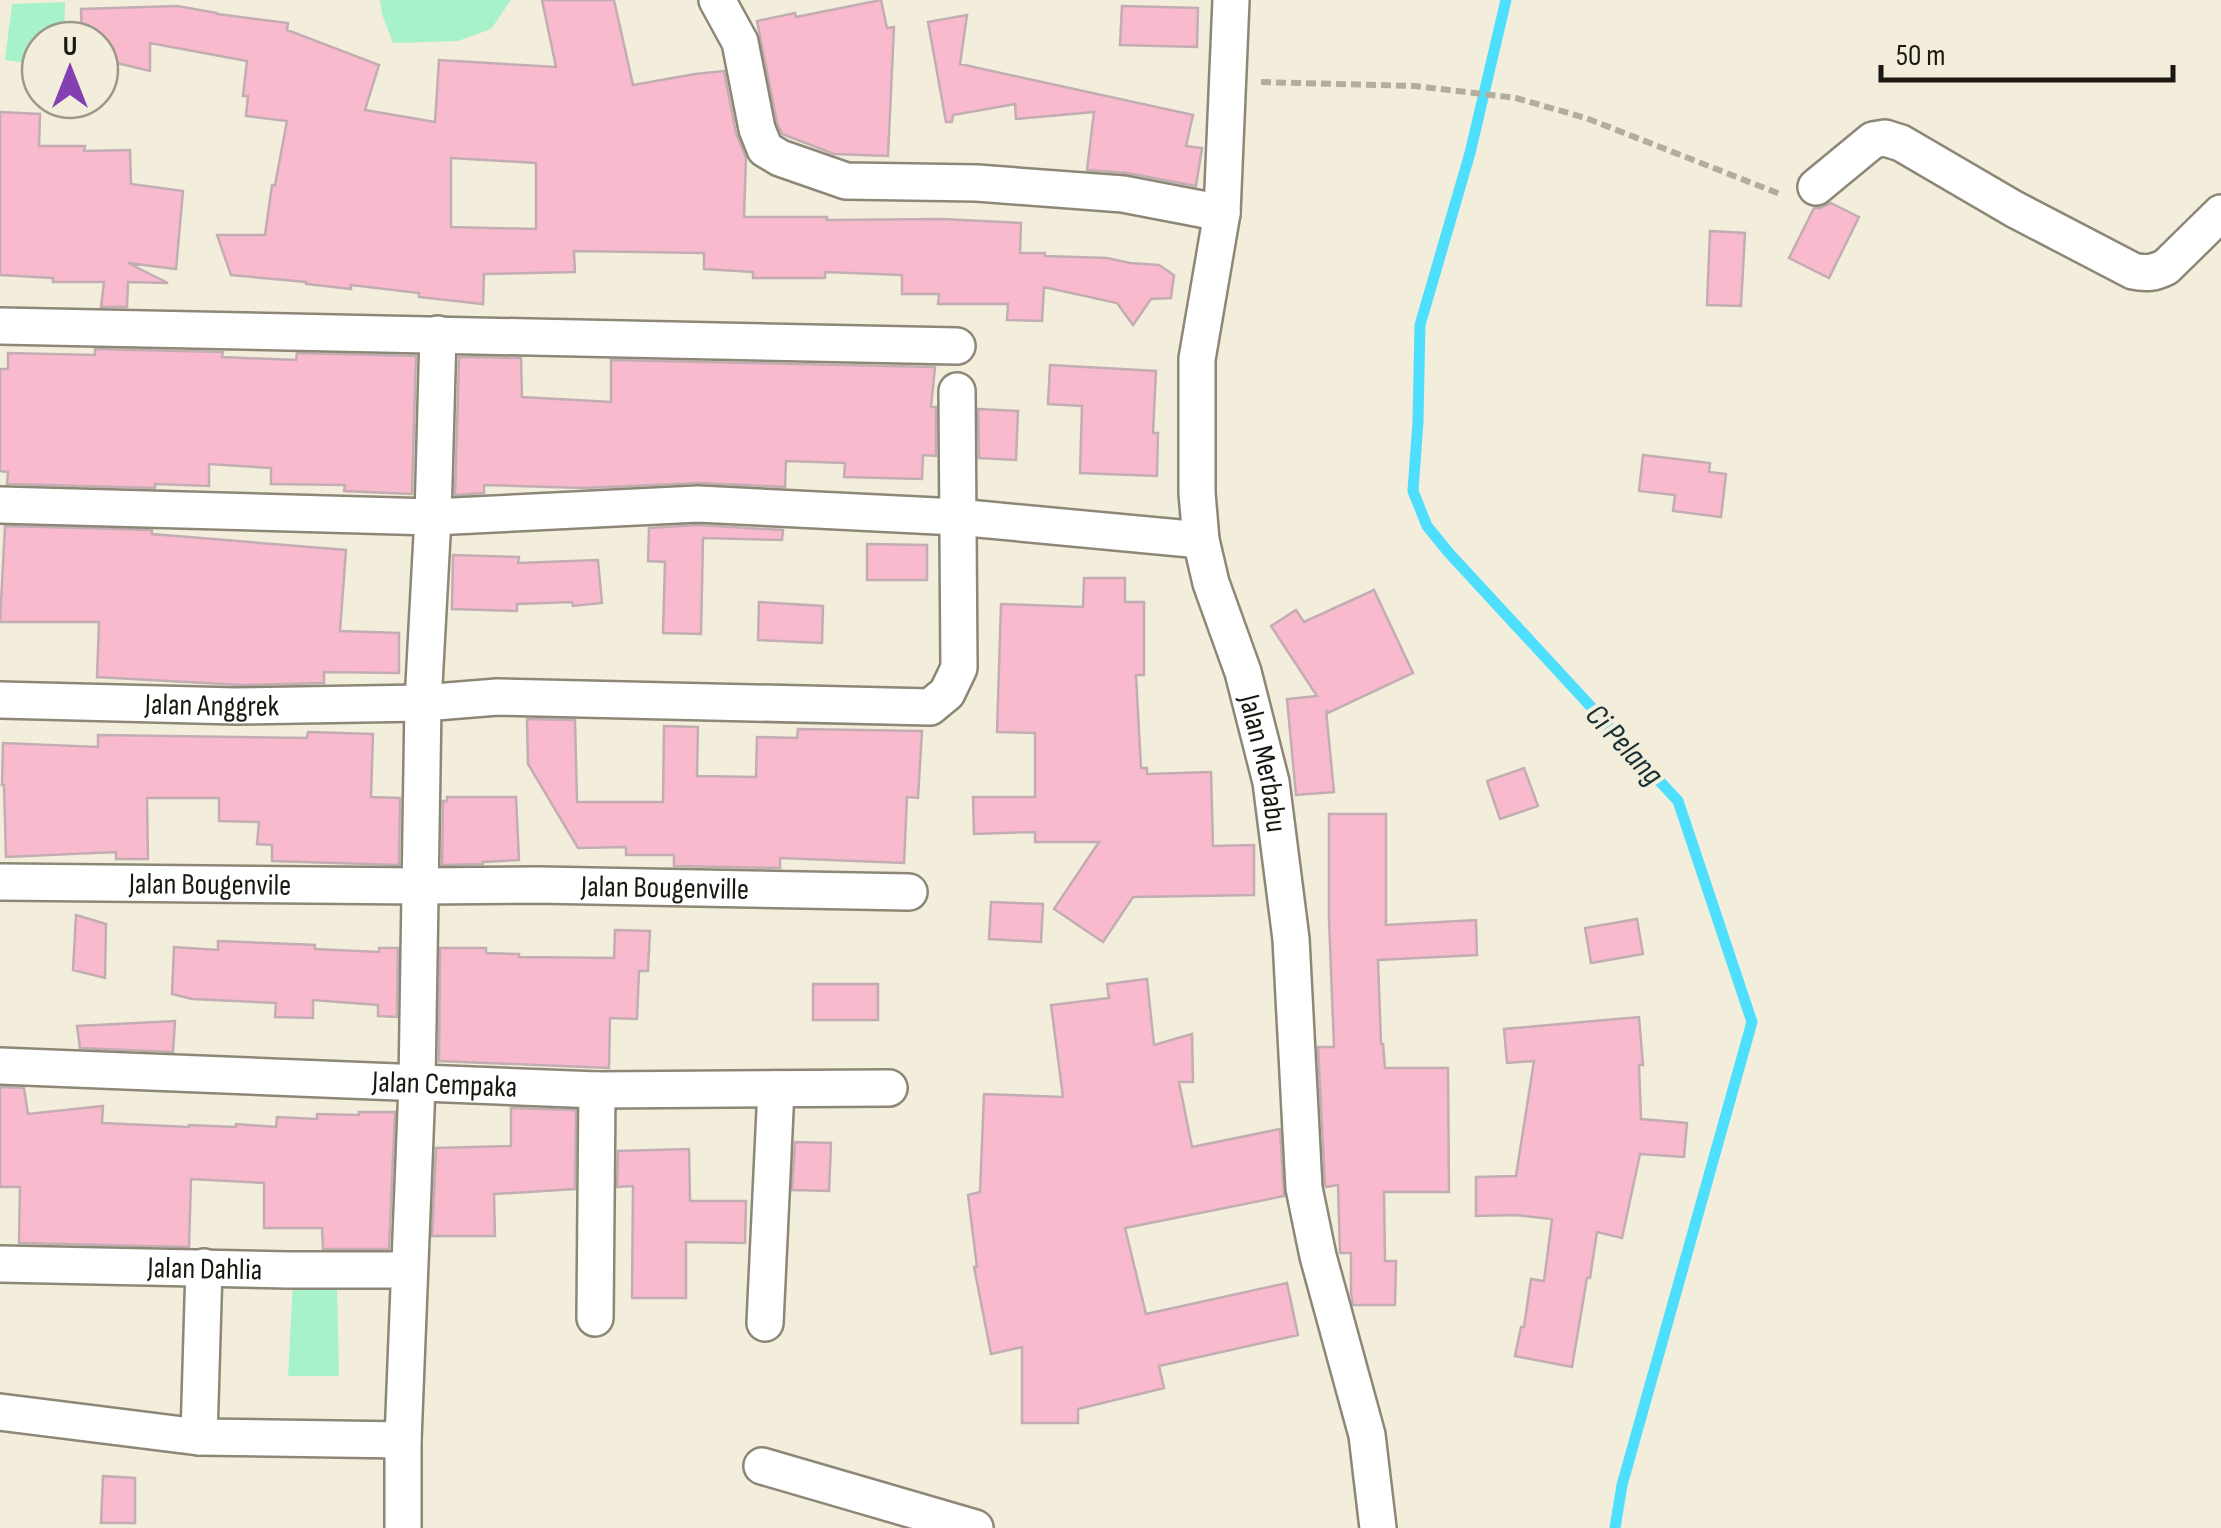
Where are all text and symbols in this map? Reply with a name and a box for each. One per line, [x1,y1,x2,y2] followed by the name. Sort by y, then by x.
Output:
[20,20,120,120] north arrow
[1881,20,2174,82] scale bar
[63,30,77,63] text: U
[1896,38,1945,74] text: 50 m
[143,687,280,725] street label: Jalan Anggrek
[1230,690,1294,834] street label: Jalan Merbabu
[1577,696,1671,794] water label: Ci Pelang
[128,866,291,904] street label: Jalan Bougenvile
[580,869,749,908] street label: Jalan Bougenville
[370,1064,518,1106] street label: Jalan Cempaka
[146,1250,263,1288] street label: Jalan Dahlia

